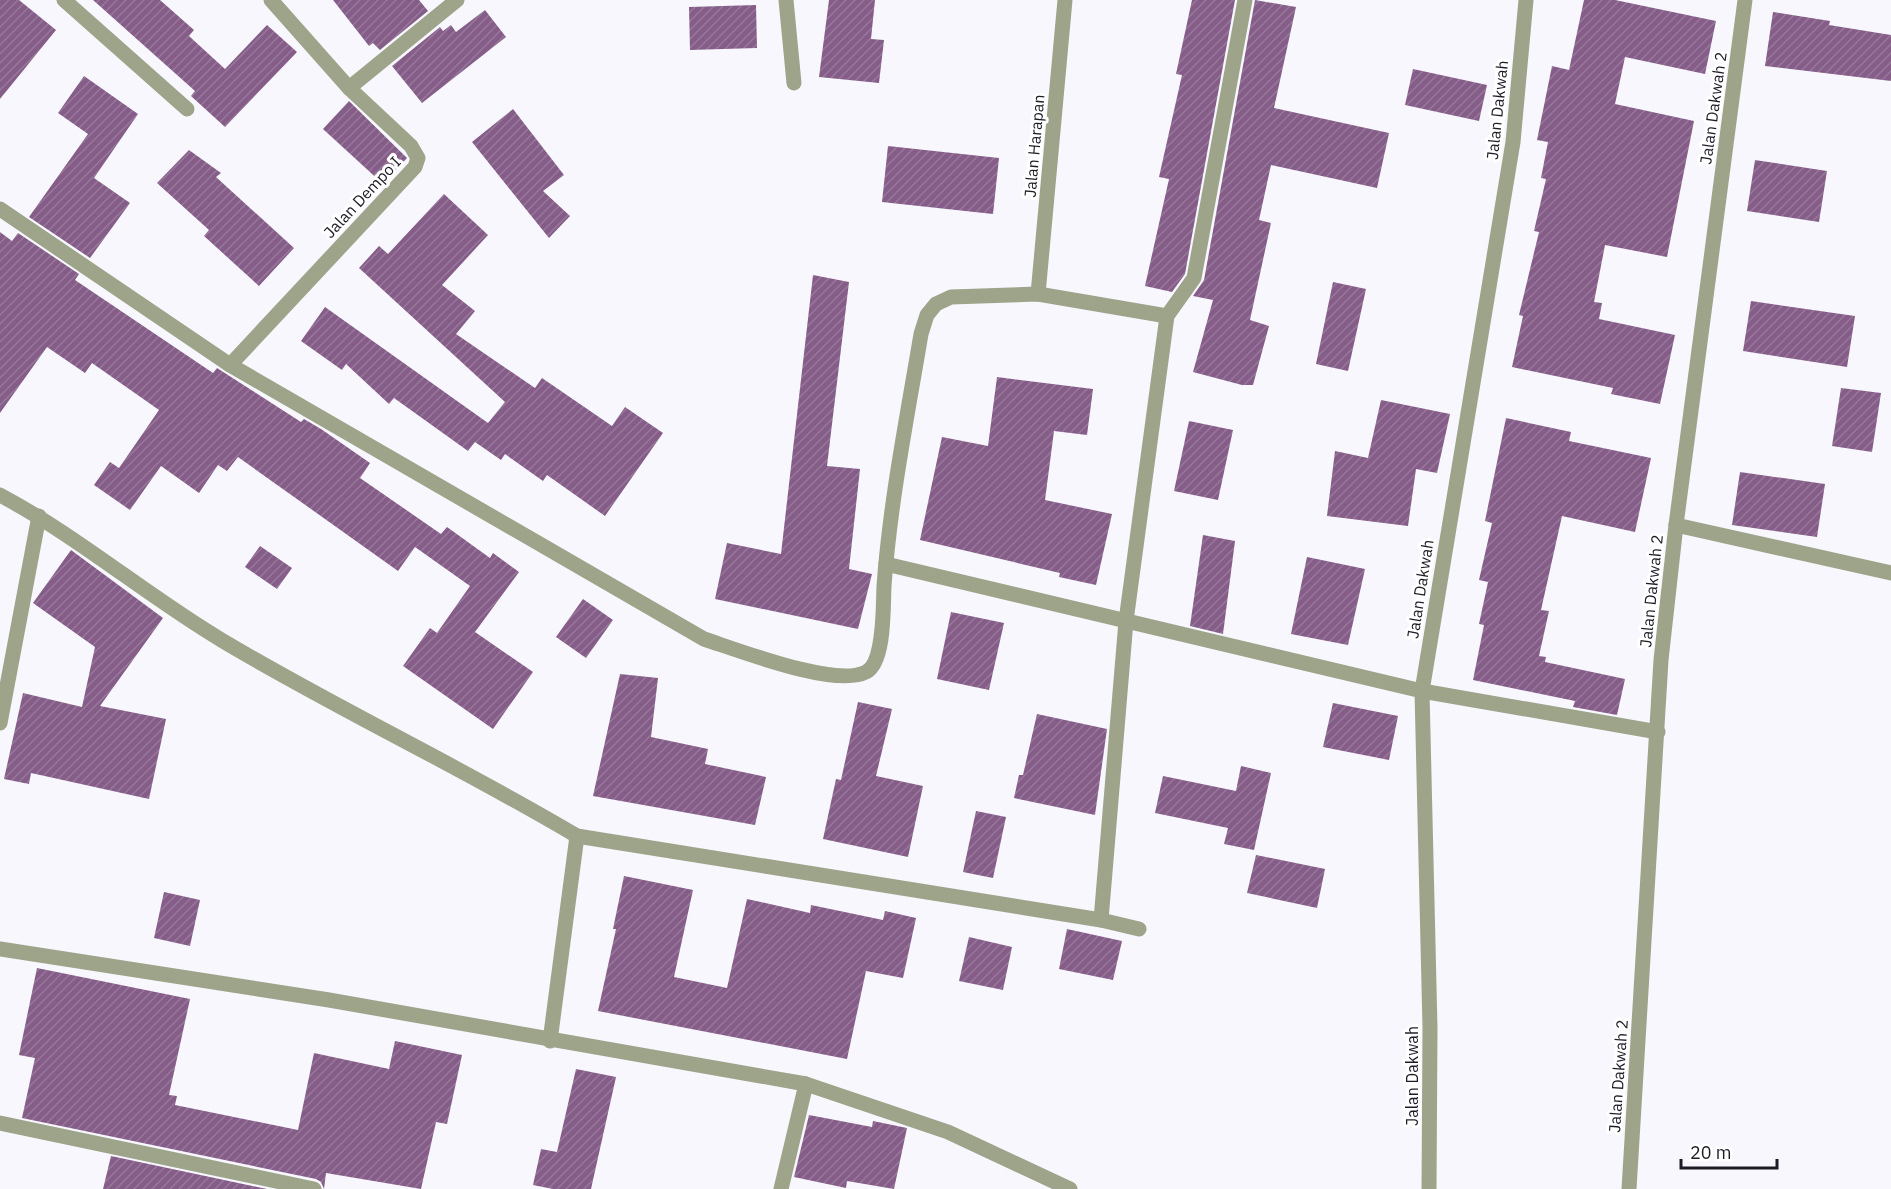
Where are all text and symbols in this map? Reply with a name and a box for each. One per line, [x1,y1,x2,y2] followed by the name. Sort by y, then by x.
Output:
[1695,50,1731,166] street label: Jalan Dakwah 2
[1482,59,1512,161] street label: Jalan Dakwah
[1020,94,1048,198] street label: Jalan Harapan
[319,152,405,242] street label: Jalan Dempo I
[1635,534,1667,648] street label: Jalan Dakwah 2
[1402,538,1438,640] street label: Jalan Dakwah
[1604,1019,1632,1133] street label: Jalan Dakwah 2
[1402,1026,1422,1126] street label: Jalan Dakwah
[1681,1132,1777,1170] scale bar
[1690,1141,1732,1164] text: 20 m

